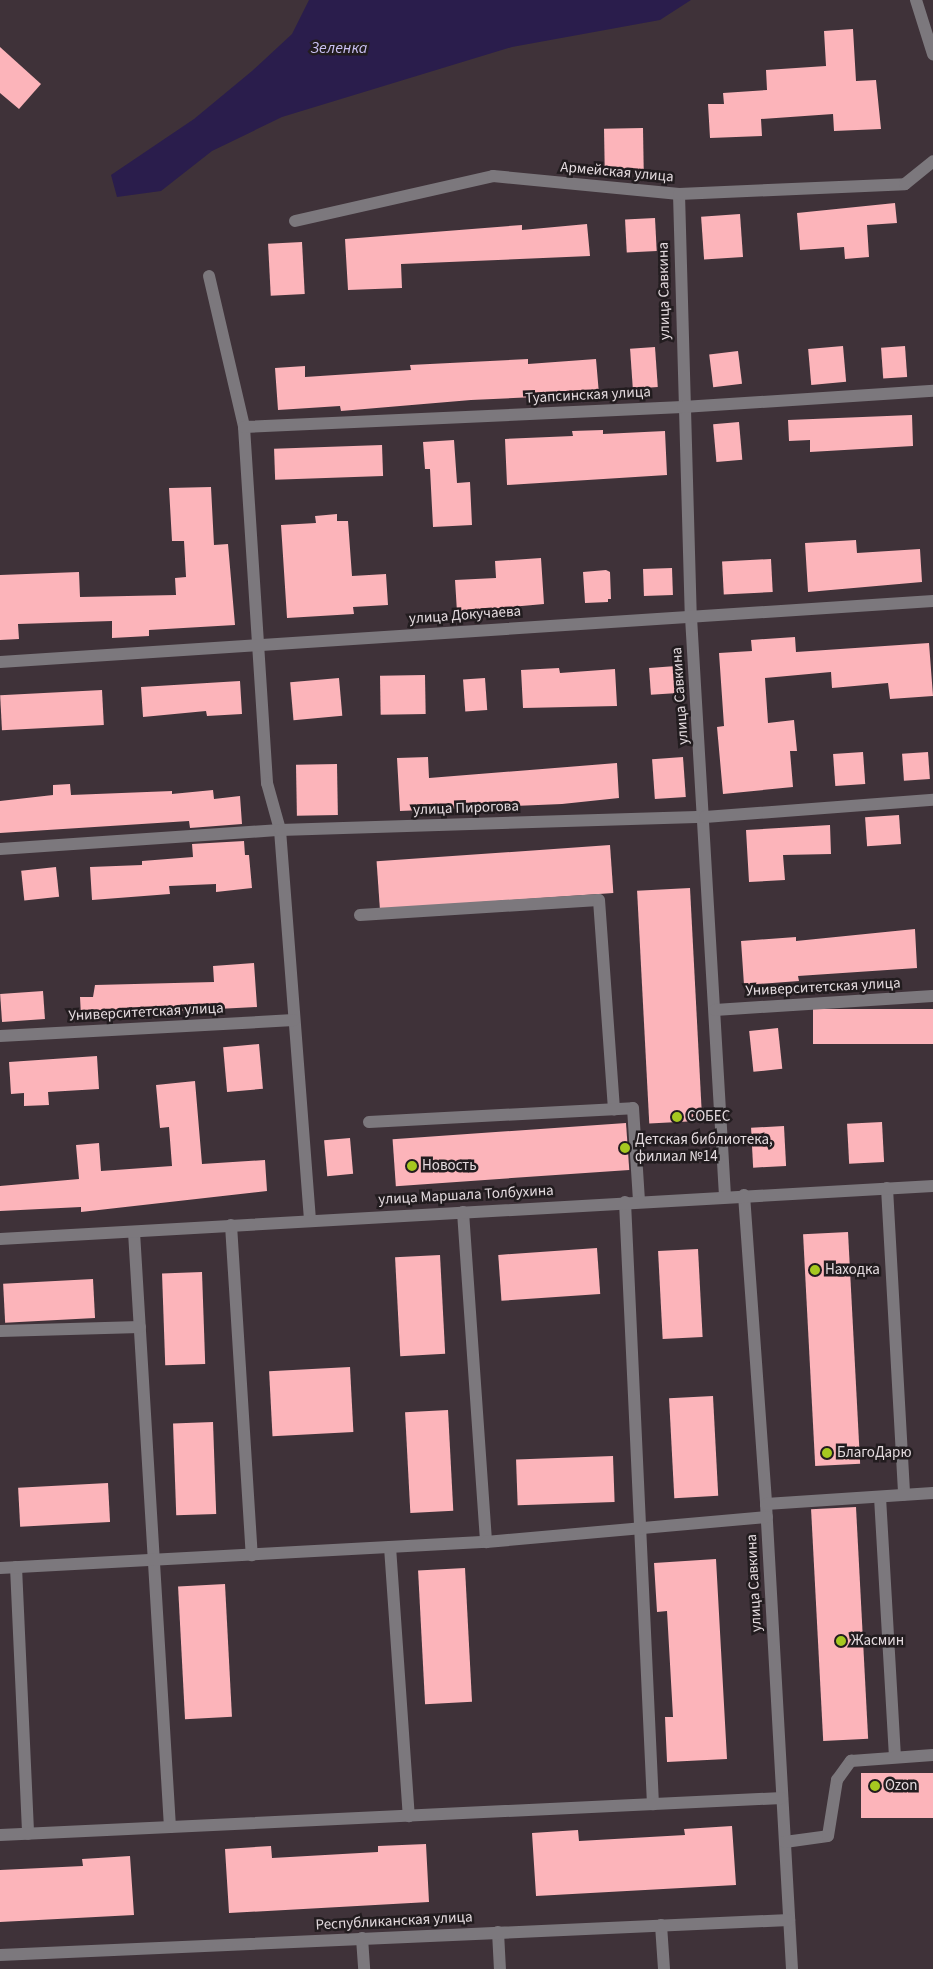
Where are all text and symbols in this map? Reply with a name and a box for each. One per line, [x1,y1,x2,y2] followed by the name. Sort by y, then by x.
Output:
[311,38,367,58] water label: Зеленка
[560,158,674,186] street label: Армейская улица
[654,242,674,340] street label: улица Савкина
[525,383,651,407] street label: Туапсинская улица
[408,602,522,628] street label: улица Докучаева
[668,647,692,745] street label: улица Савкина
[413,797,519,819] street label: улица Пирогова
[745,974,901,1000] street label: Университетская улица
[68,999,224,1025] street label: Университетская улица
[687,1108,730,1126] place label: СОБЕС
[671,1111,683,1123] marker: СОБЕС
[635,1130,773,1165] place label: Детская библиотека, филиал №14
[619,1142,631,1154] marker: Детская библиотека, филиал №14
[422,1157,477,1175] place label: Новость
[406,1160,418,1172] marker: Новость
[378,1181,554,1209] street label: улица Маршала Толбухина
[825,1261,880,1279] place label: Находка
[809,1264,821,1276] marker: Находка
[837,1444,912,1462] place label: БлагоДарю
[821,1447,833,1459] marker: БлагоДарю
[742,1534,766,1632] street label: улица Савкина
[851,1632,904,1650] place label: Жасмин
[835,1635,847,1647] marker: Жасмин
[885,1777,917,1795] place label: Ozon
[869,1780,881,1792] marker: Ozon
[315,1908,473,1934] street label: Республиканская улица

